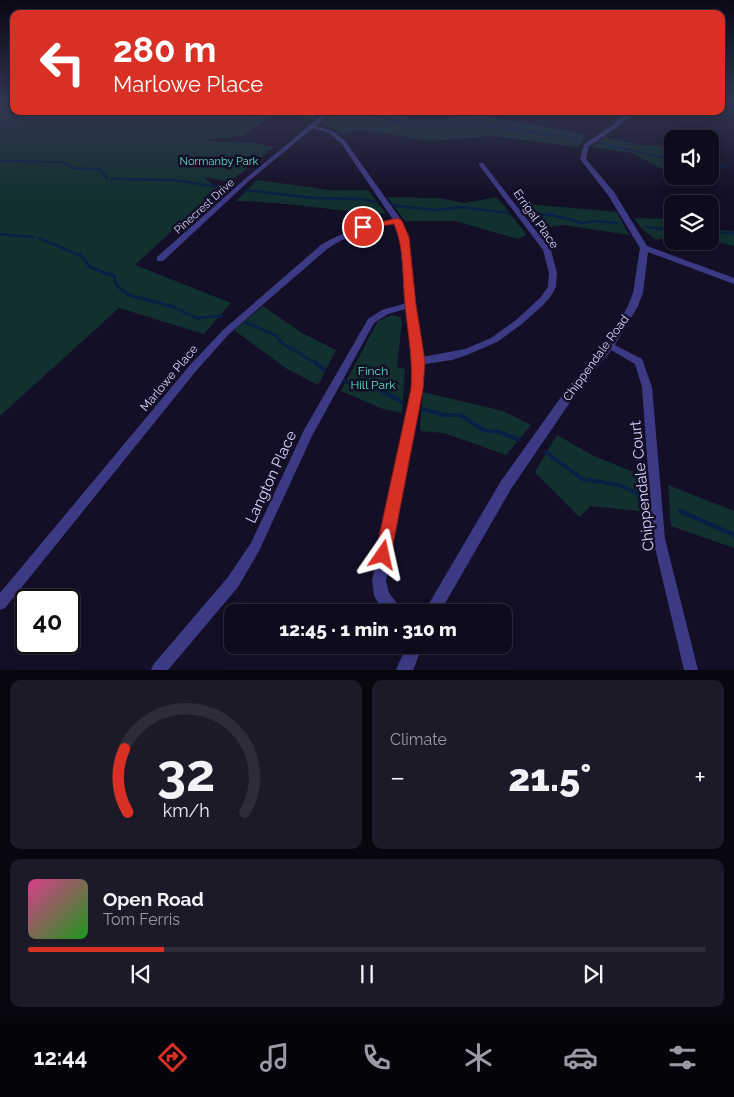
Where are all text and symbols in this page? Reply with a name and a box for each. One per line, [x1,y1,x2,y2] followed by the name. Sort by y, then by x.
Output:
[113,29,216,70] text: 280 m
[30,30,95,95] icon: left
[113,71,263,97] text: Marlowe Place
[664,130,719,250] map controls
[664,130,719,185] button: sound
[180,155,259,168] park label: Normanby Park
[172,176,237,237] street label: Pinecrest Drive
[510,187,562,251] street label: Errigal Place
[664,195,719,250] button: layers
[342,206,384,248] pin
[349,213,377,241] icon: arrive
[560,312,632,404] street label: Chippendale Road
[137,342,201,414] street label: Marlowe Place
[350,364,396,392] park label: Finch Hill Park
[626,420,658,552] street label: Chippendale Court
[242,428,300,526] street label: Langton Place
[356,528,408,580] position arrow
[15,589,80,654] speed limit sign: 40
[279,618,457,640] text: 12:45 · 1 min · 310 m
[390,730,447,749] text: Climate
[157,742,215,803] text: 32
[508,755,591,800] text: 21.5°
[390,761,405,794] text: −
[694,761,706,794] text: +
[162,800,210,821] text: km/h
[103,888,204,910] text: Open Road
[103,910,180,929] text: Tom Ferris
[127,960,155,988] icon: previous
[353,960,381,988] icon: pause
[579,960,607,988] icon: next
[155,1040,190,1075] icon: directions
[257,1040,292,1075] icon: music
[359,1040,394,1075] icon: phone
[461,1040,496,1075] icon: climate
[563,1040,598,1075] icon: car
[665,1040,700,1075] icon: filters
[34,1044,87,1070] text: 12:44

